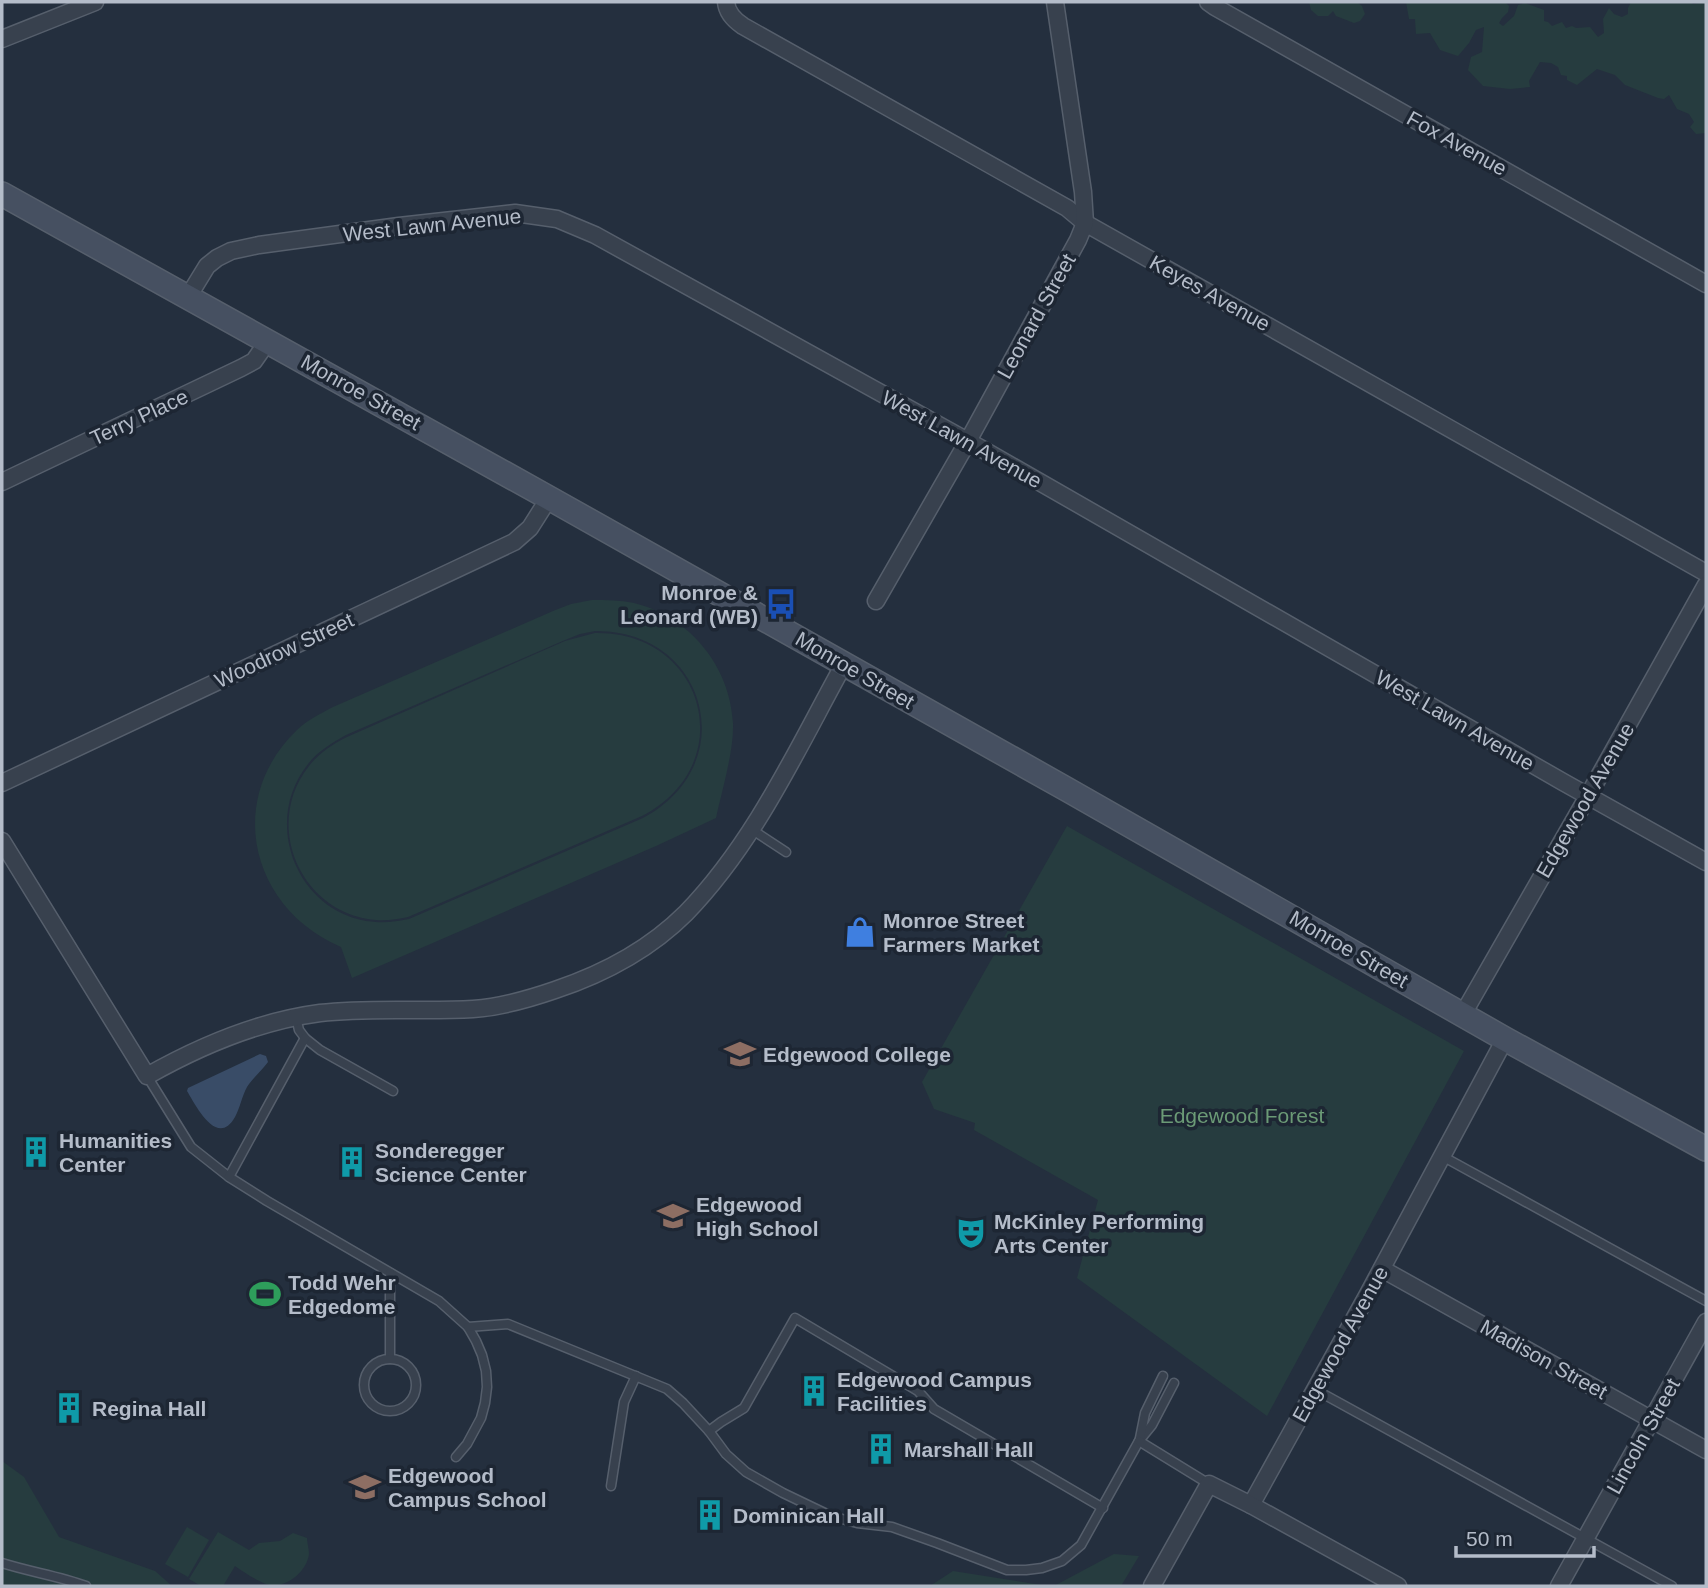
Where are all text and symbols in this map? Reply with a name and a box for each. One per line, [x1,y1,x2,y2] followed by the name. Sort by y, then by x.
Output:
[1403,106,1511,180] street label: Fox Avenue
[342,204,522,246] street label: West Lawn Avenue
[992,250,1080,382] street label: Leonard Street
[1146,250,1274,336] street label: Keyes Avenue
[297,350,425,434] street label: Monroe Street
[87,384,191,450] street label: Terry Place
[878,386,1046,492] street label: West Lawn Avenue
[620,581,758,628] place label: Monroe & Leonard (WB)
[764,587,798,621] bus stop icon: Monroe & Leonard (WB)
[211,608,357,692] street label: Woodrow Street
[792,627,919,713] street label: Monroe Street
[1372,665,1538,775] street label: West Lawn Avenue
[1531,719,1639,881] street label: Edgewood Avenue
[1286,906,1413,992] street label: Monroe Street
[883,909,1039,956] place label: Monroe Street Farmers Market
[843,915,877,949] shop icon: Monroe Street Farmers Market
[723,1037,757,1071] school or university icon: Edgewood College
[763,1043,951,1066] place label: Edgewood College
[1160,1104,1324,1127] park label: Edgewood Forest
[59,1129,172,1176] place label: Humanities Center
[19,1135,53,1169] building icon: Humanities Center
[375,1139,527,1186] place label: Sonderegger Science Center
[335,1145,369,1179] building icon: Sonderegger Science Center
[696,1193,819,1240] place label: Edgewood High School
[656,1199,690,1233] school or university icon: Edgewood High School
[994,1210,1204,1257] place label: McKinley Performing Arts Center
[954,1216,988,1250] theatre icon: McKinley Performing Arts Center
[1288,1262,1392,1426] street label: Edgewood Avenue
[288,1271,396,1318] place label: Todd Wehr Edgedome
[248,1277,282,1311] sports icon: Todd Wehr Edgedome
[1477,1315,1611,1403] street label: Madison Street
[837,1368,1032,1415] place label: Edgewood Campus Facilities
[797,1374,831,1408] building icon: Edgewood Campus Facilities
[1602,1374,1684,1498] street label: Lincoln Street
[52,1391,86,1425] building icon: Regina Hall
[92,1397,206,1420] place label: Regina Hall
[864,1432,898,1466] building icon: Marshall Hall
[904,1438,1034,1461] place label: Marshall Hall
[388,1464,547,1511] place label: Edgewood Campus School
[348,1470,382,1504] school or university icon: Edgewood Campus School
[693,1498,727,1532] building icon: Dominican Hall
[733,1504,885,1527] place label: Dominican Hall
[1456,1514,1594,1558] scale bar
[1466,1527,1513,1550] text: 50 m

